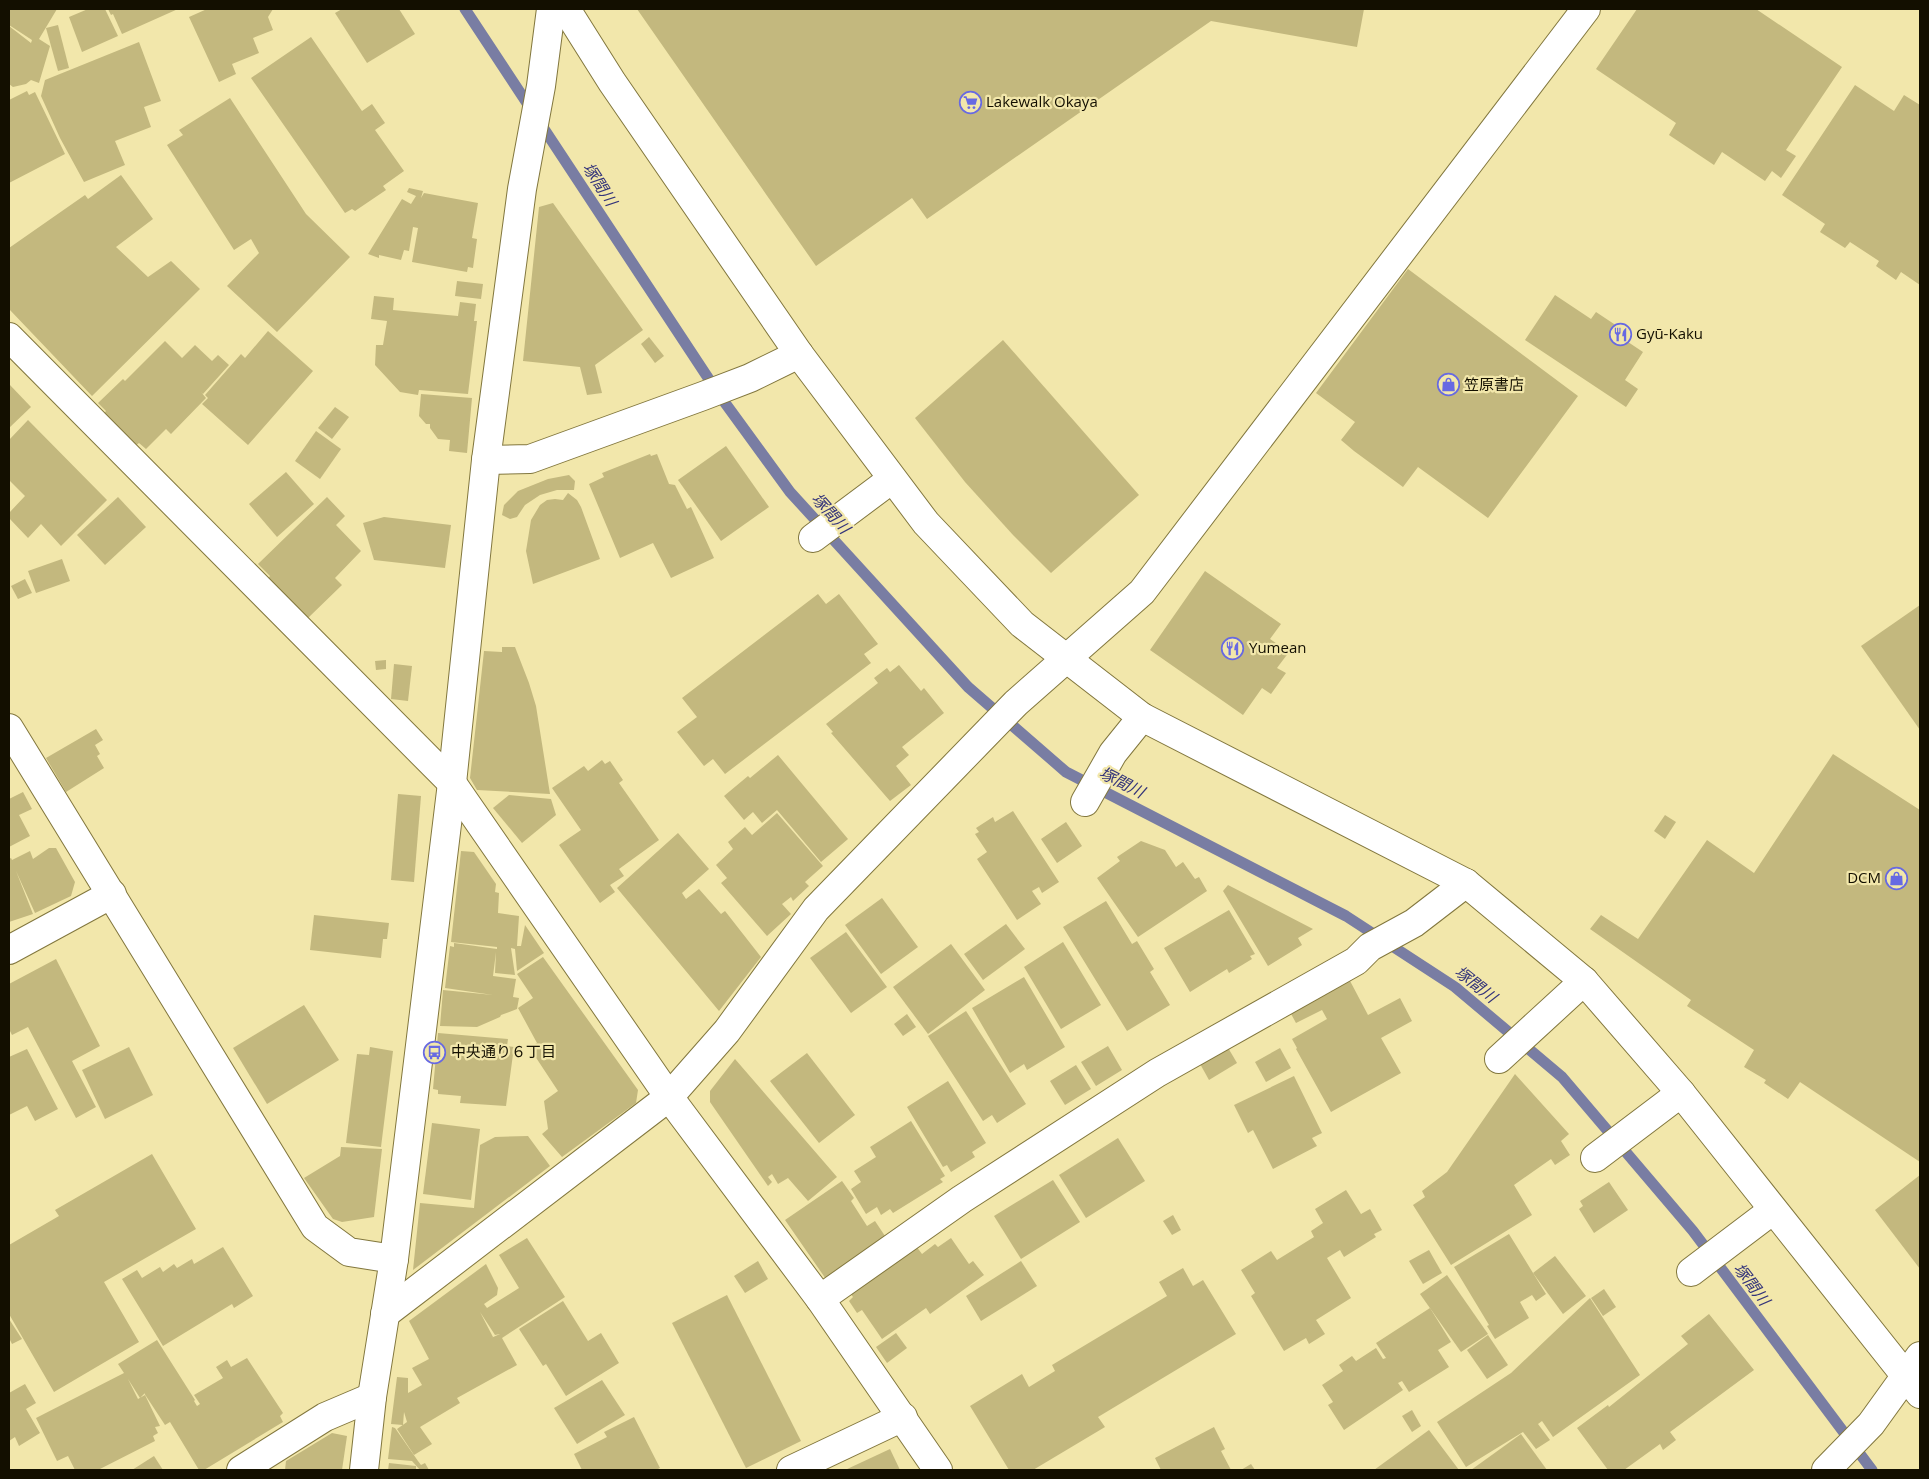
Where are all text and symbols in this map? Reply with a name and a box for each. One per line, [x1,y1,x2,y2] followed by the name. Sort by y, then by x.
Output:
[958,90,982,114] supermarket icon: Lakewalk Okaya
[986,91,1098,111] place label: Lakewalk Okaya
[578,158,623,212] water label: 塚間川
[1608,322,1632,346] restaurant icon: Gyū-Kaku
[1636,323,1703,343] place label: Gyū-Kaku
[1436,373,1460,397] shop icon: 笠原書店
[1464,374,1524,394] place label: 笠原書店
[807,488,857,540] water label: 塚間川
[1221,636,1245,660] restaurant icon: Yumean
[1249,637,1306,657] place label: Yumean
[1096,761,1150,804] water label: 塚間川
[1885,866,1909,890] shop icon: DCM
[1847,867,1881,887] place label: DCM
[1450,961,1503,1009] water label: 塚間川
[423,1040,447,1064] bus stop icon: 中央通り６丁目
[451,1041,556,1061] place label: 中央通り６丁目
[1729,1258,1776,1311] water label: 塚間川

